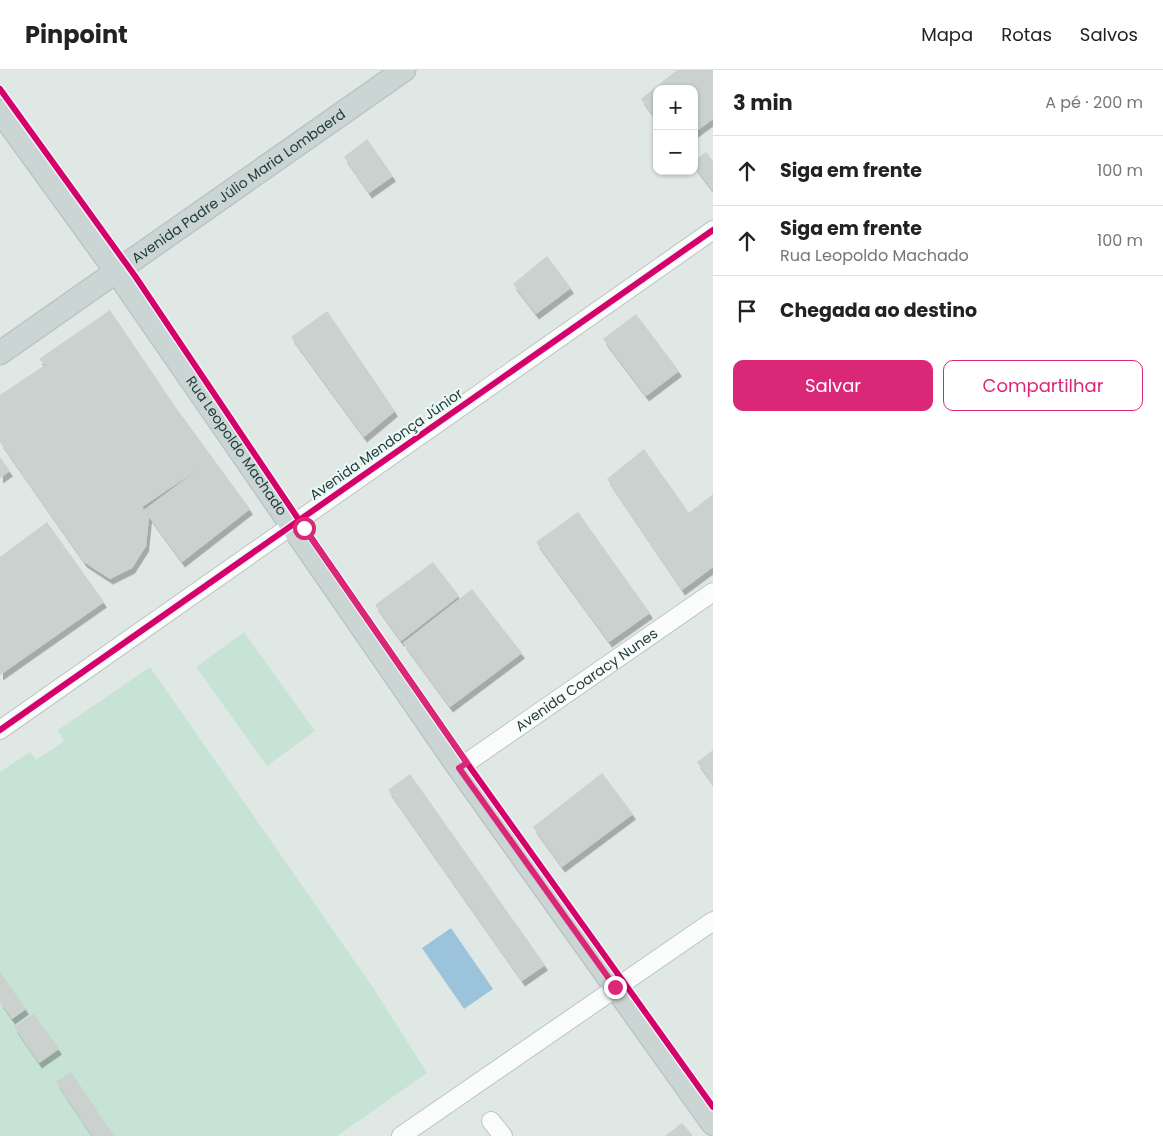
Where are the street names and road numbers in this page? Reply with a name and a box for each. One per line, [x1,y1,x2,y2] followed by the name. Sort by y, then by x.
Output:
[127,104,349,268] street label: Avenida Padre Júlio Maria Lombaerd
[181,372,292,520] street label: Rua Leopoldo Machado
[305,383,467,505] street label: Avenida Mendonça Júnior
[511,623,662,736] street label: Avenida Coaracy Nunes

